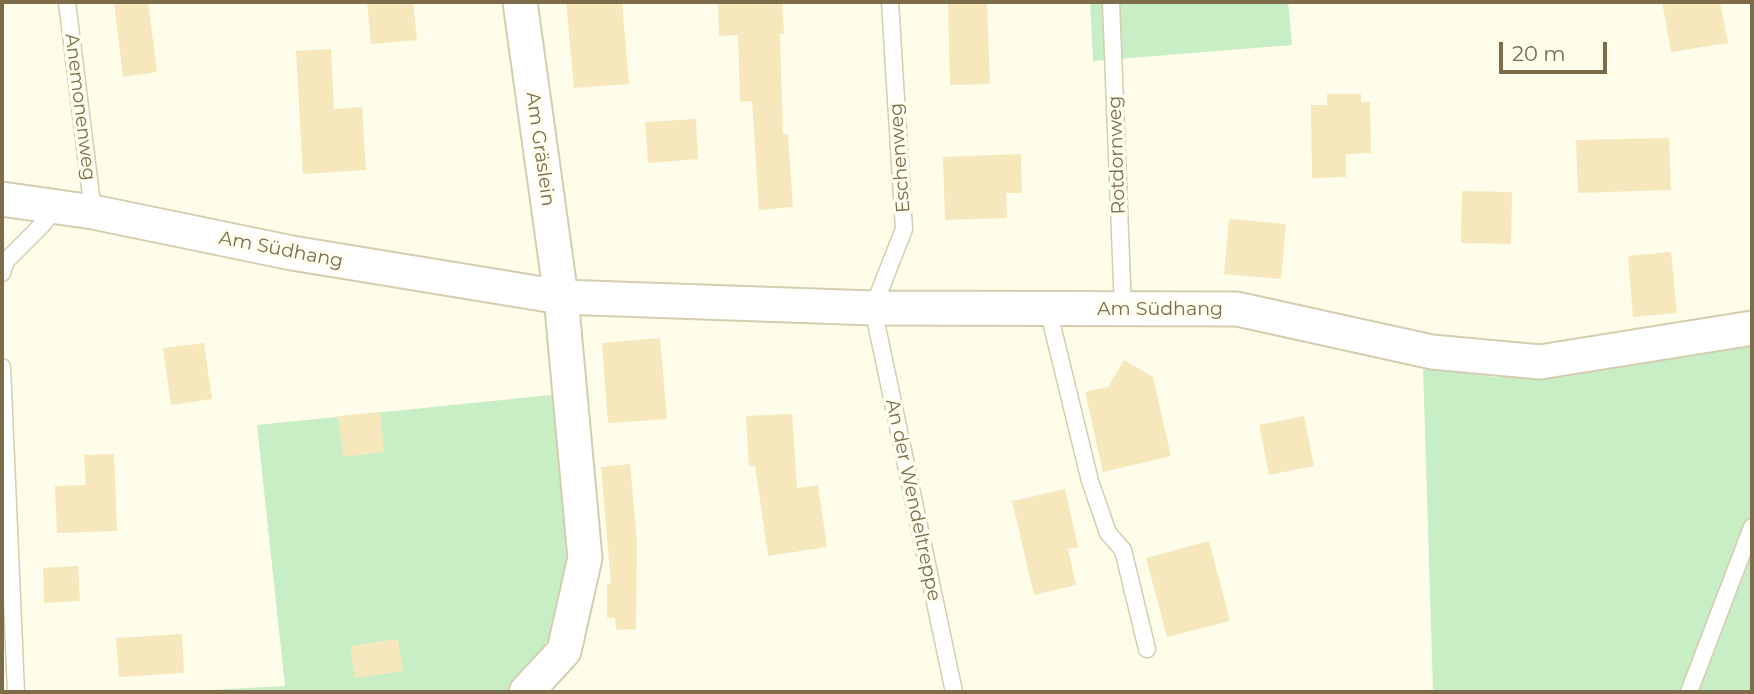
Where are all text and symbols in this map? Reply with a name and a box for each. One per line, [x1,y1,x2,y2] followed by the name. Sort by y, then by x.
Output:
[1502,28,1610,72] scale bar
[60,32,100,182] street label: Anemonenweg
[1512,41,1566,66] text: 20 m
[521,90,559,208] street label: Am Gräslein
[1104,95,1130,215] street label: Rotdornweg
[885,102,915,214] street label: Eschenweg
[217,227,345,273] street label: Am Südhang
[1097,298,1223,320] street label: Am Südhang
[880,397,946,603] street label: An der Wendeltreppe

